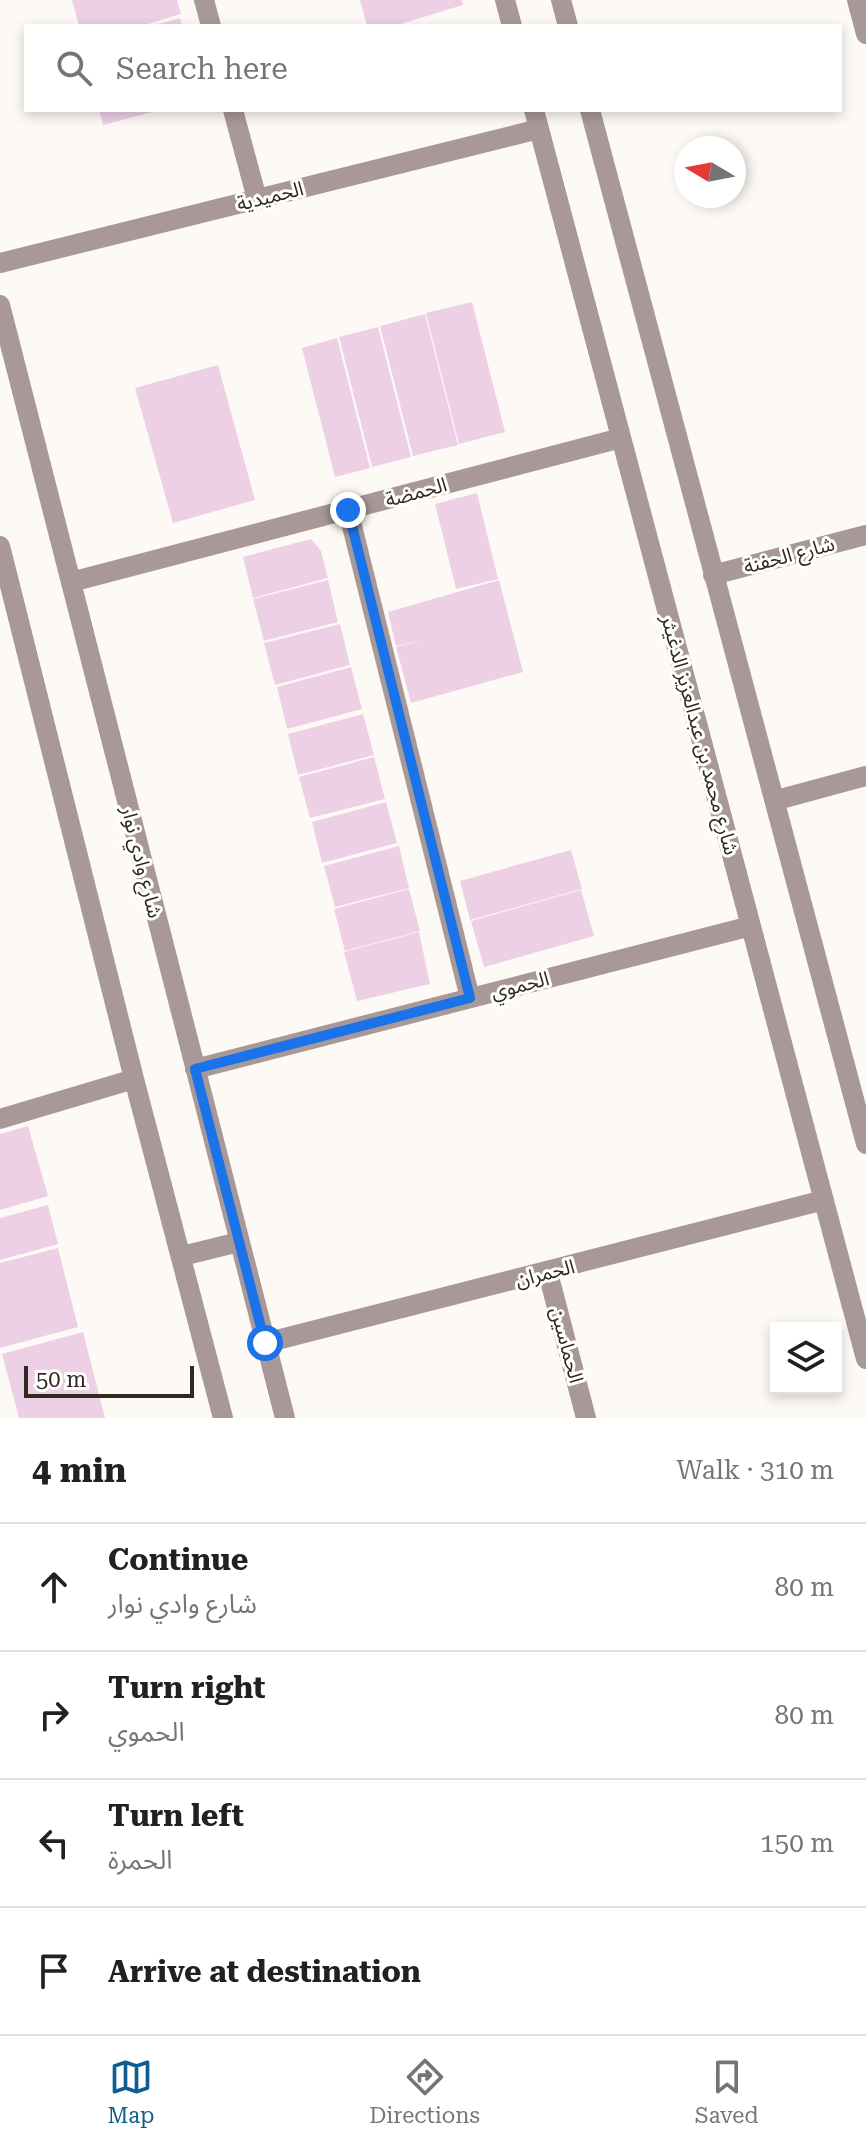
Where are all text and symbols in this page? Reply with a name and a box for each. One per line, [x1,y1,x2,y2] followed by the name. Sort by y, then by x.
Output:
[24,24,842,112] search box
[52,46,96,90] icon: search
[116,51,288,86] text: Search here
[674,136,746,208] north arrow
[234,176,306,216] street label: الحميدية
[382,472,450,512] street label: الحمضة
[330,492,366,528] route end
[741,531,838,582] street label: شارع الحفنة
[653,611,744,858] street label: شارع محمد بن عبدالعزيز الدغيثر
[113,803,167,921] street label: شارع وادي نوار
[489,966,552,1007] street label: الحموي
[513,1254,577,1292] street label: الحمران
[545,1304,589,1386] street label: الحماسين
[770,1322,842,1394] map controls
[770,1322,842,1394] button: layers
[247,1325,283,1361] route start
[24,1362,194,1398] scale bar
[36,1367,86,1392] text: 50 m
[32,1450,127,1490] text: 4 min
[676,1455,834,1485] text: Walk · 310 m
[108,1542,248,1577] text: Continue
[32,1565,76,1609] icon: ahead
[775,1572,834,1602] text: 80 m
[108,1589,257,1619] text: شارع وادي نوار
[108,1670,265,1705] text: Turn right
[32,1693,76,1737] icon: right
[775,1700,834,1730] text: 80 m
[108,1717,185,1747] text: الحموي
[108,1798,244,1833] text: Turn left
[32,1821,76,1865] icon: left
[760,1828,834,1858] text: 150 m
[108,1845,172,1875] text: الحمرة
[32,1949,76,1993] icon: arrive
[108,1954,421,1989] text: Arrive at destination
[107,2055,154,2128] tab: Map
[369,2055,480,2128] tab: Directions
[695,2055,759,2128] tab: Saved

